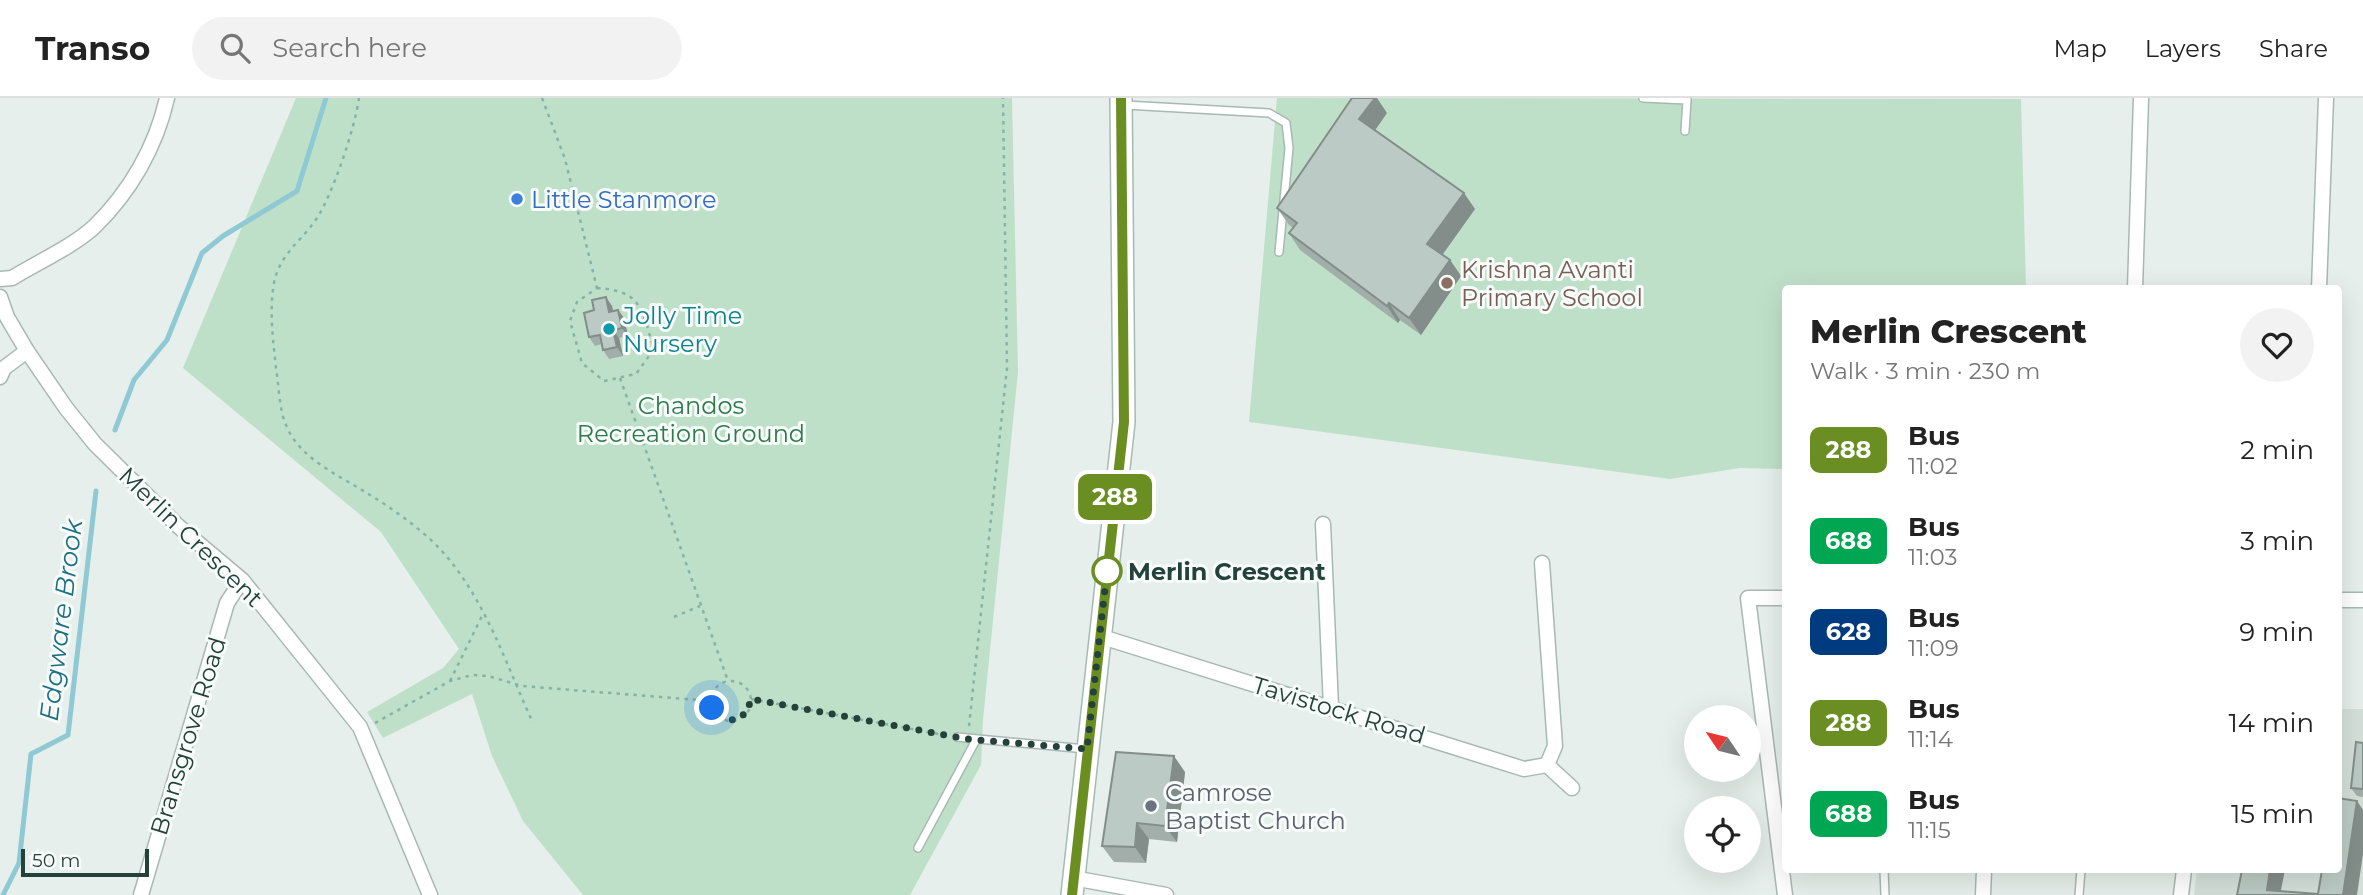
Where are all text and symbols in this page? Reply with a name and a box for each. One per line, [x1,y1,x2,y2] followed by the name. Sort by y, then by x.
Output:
[192,17,682,80] search box
[35,28,150,68] text: Transo
[216,29,254,67] icon: search
[272,32,427,64] text: Search here
[2053,34,2107,63] text: Map
[2145,34,2221,63] text: Layers
[2259,34,2328,63] text: Share
[531,185,717,214] place label: Little Stanmore
[509,191,525,207] marker: Little Stanmore
[1461,255,1643,312] place label: Krishna Avanti Primary School
[1439,275,1455,291] marker: Krishna Avanti Primary School
[622,301,742,358] place label: Jolly Time Nursery
[2240,308,2314,382] button: heart
[1810,311,2087,351] text: Merlin Crescent
[601,321,617,337] marker: Jolly Time Nursery
[1810,357,2040,385] text: Walk · 3 min · 230 m
[577,391,805,448] park label: Chandos Recreation Ground
[1908,420,1960,452] text: Bus
[2240,434,2314,466] text: 2 min
[1826,435,1871,464] text: 288
[1908,452,1958,480] text: 11:02
[113,461,269,613] street label: Merlin Crescent
[1075,474,1155,520] line badge: 288
[1092,482,1138,511] text: 288
[1908,511,1960,543] text: Bus
[33,516,89,723] water label: Edgware Brook
[2240,525,2314,557] text: 3 min
[1825,526,1872,555] text: 688
[1908,543,1957,571] text: 11:03
[1092,556,1122,586] marker: Merlin Crescent
[1128,557,1326,586] place label: Merlin Crescent
[1908,602,1960,634] text: Bus
[2239,616,2314,648] text: 9 min
[1826,617,1871,646] text: 628
[144,634,232,838] street label: Bransgrove Road
[1908,634,1959,662] text: 11:09
[1249,670,1429,750] street label: Tavistock Road
[694,690,729,725] your location
[1908,693,1960,725] text: Bus
[1684,705,1760,782] north arrow
[1684,705,1761,873] map controls
[2228,707,2314,739] text: 14 min
[1826,708,1871,737] text: 288
[1908,725,1953,753] text: 11:14
[1165,778,1346,835] place label: Camrose Baptist Church
[1908,784,1960,816] text: Bus
[1684,796,1761,873] button: locate
[1143,798,1159,814] marker: Camrose Baptist Church
[2231,798,2314,830] text: 15 min
[1825,799,1872,828] text: 688
[1908,816,1951,844] text: 11:15
[21,846,149,878] scale bar
[32,849,80,872] text: 50 m

